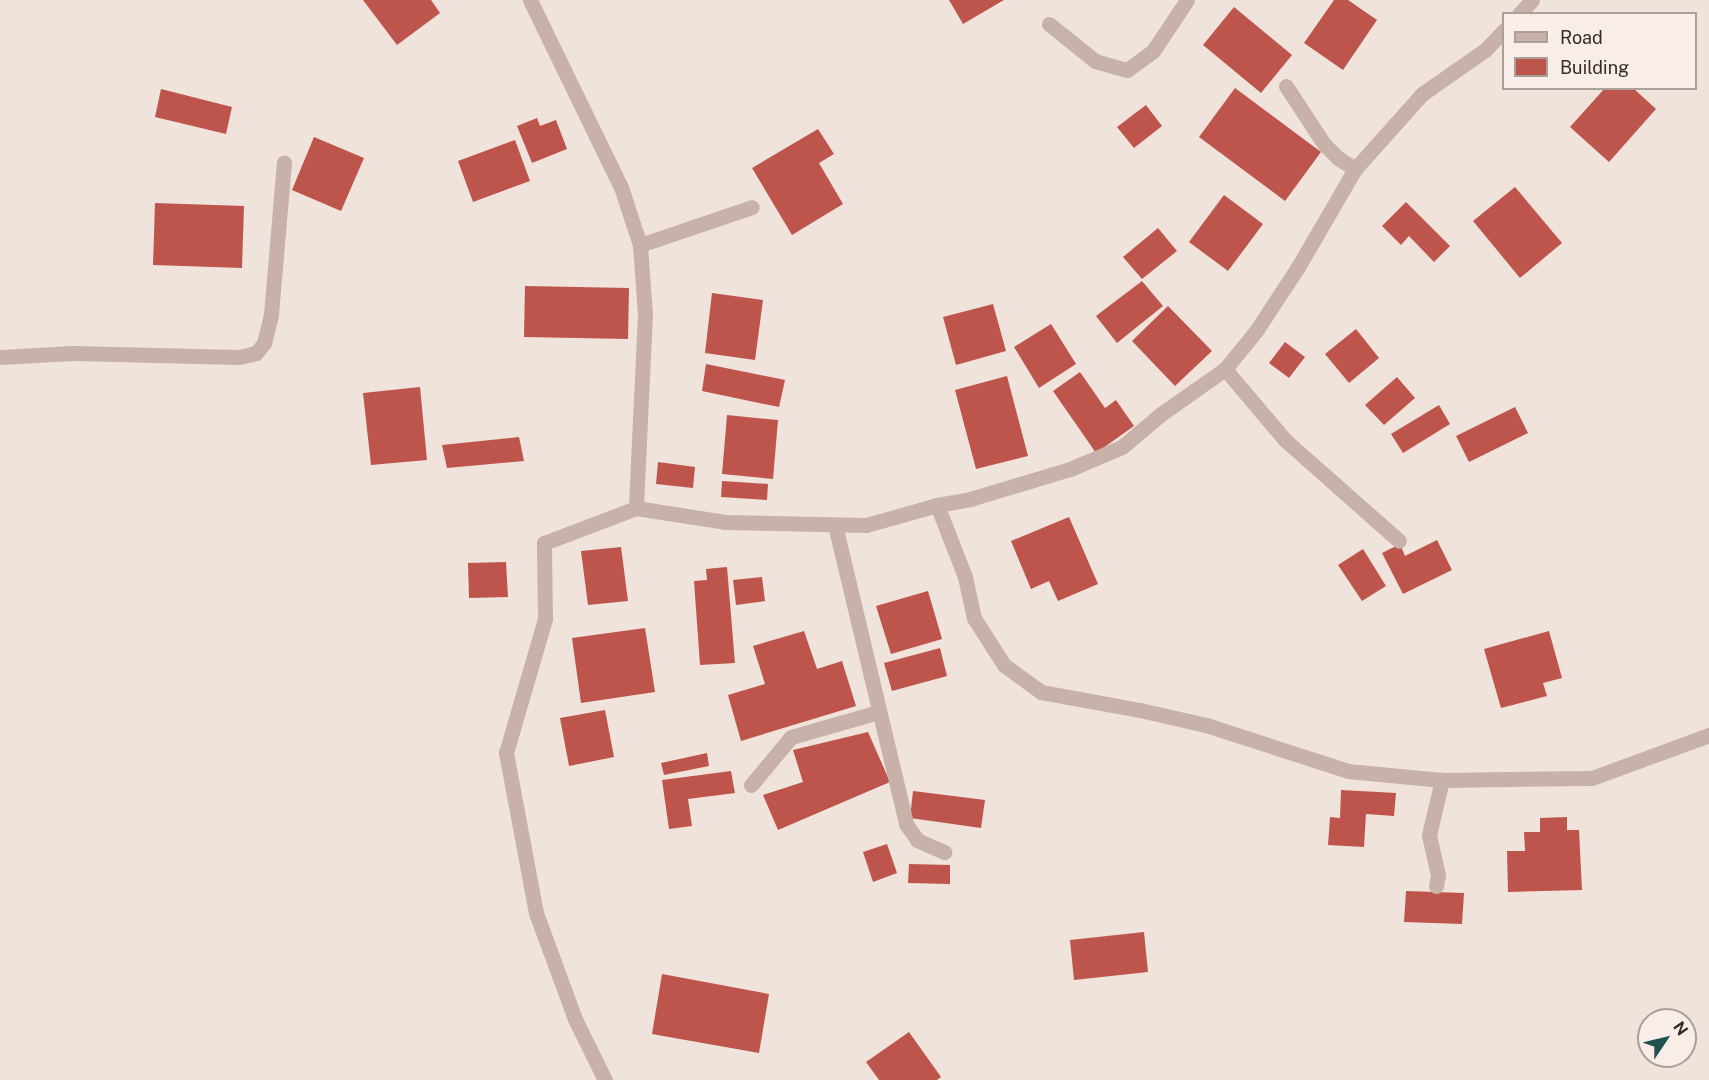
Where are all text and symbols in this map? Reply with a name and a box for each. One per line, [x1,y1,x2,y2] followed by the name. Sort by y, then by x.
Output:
[1502,12,1697,90] legend
[1560,27,1603,48] text: Road
[1560,57,1629,78] text: Building
[1637,1008,1697,1068] north arrow
[1669,1018,1692,1039] text: N

